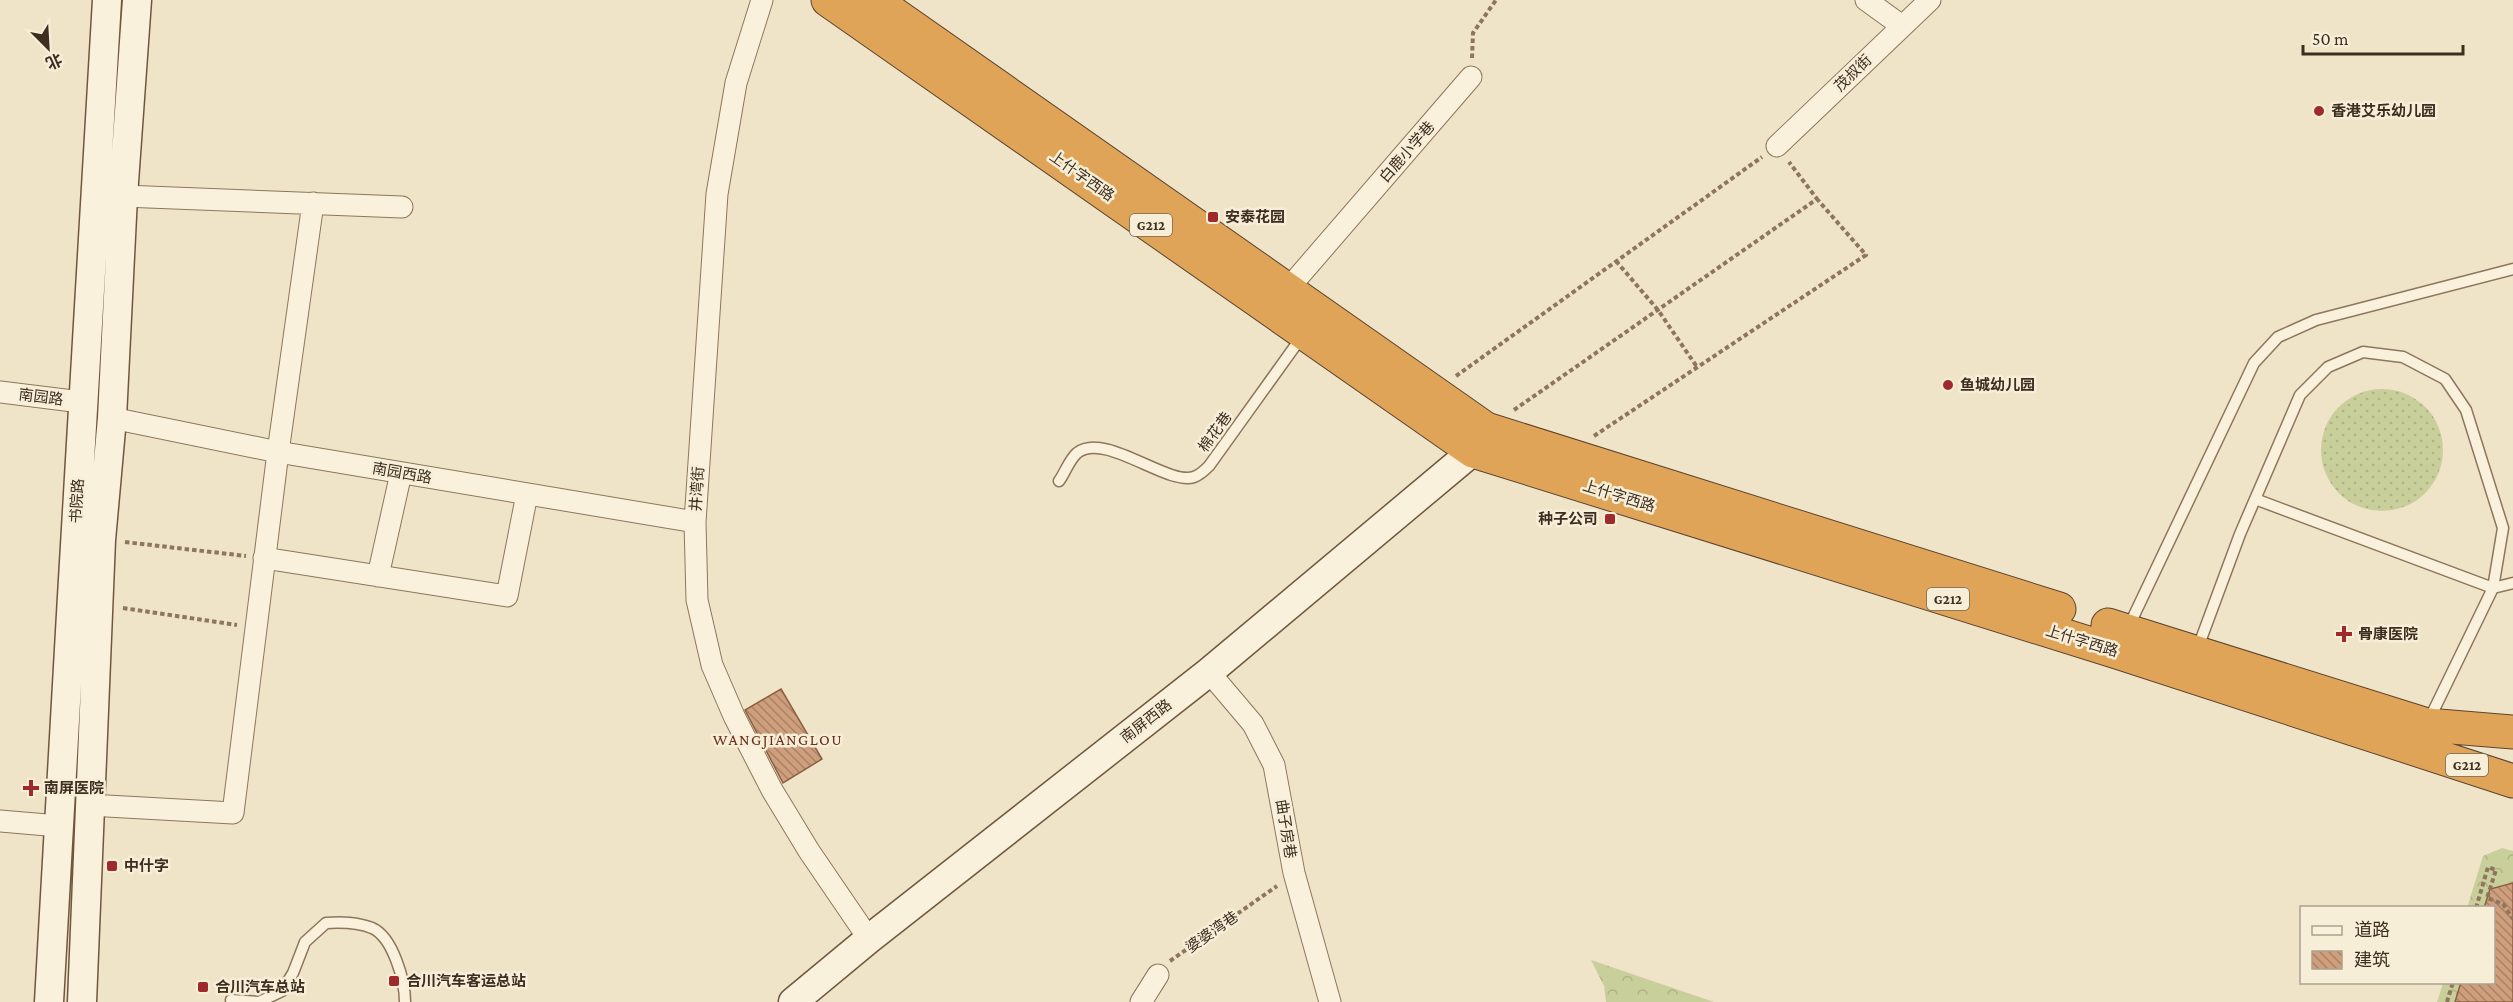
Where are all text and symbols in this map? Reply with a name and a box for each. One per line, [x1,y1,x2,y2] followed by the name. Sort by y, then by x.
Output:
[18,18,78,78] north arrow
[2303,18,2464,56] scale bar
[2312,29,2349,49] text: 50 m
[43,50,65,72] text: 北
[1831,52,1875,94] street label: 茂叔街
[2331,102,2436,119] place label: 香港艾乐幼儿园
[2312,104,2326,118] marker: 香港艾乐幼儿园
[1376,118,1438,186] street label: 白鹿小学巷
[1047,147,1118,204] street label: 上什字西路
[1225,209,1285,225] place label: 安泰花园
[1206,210,1220,224] marker: 安泰花园
[1130,214,1172,236] road number: G212
[1960,376,2035,393] place label: 鱼城幼儿园
[1941,378,1955,392] marker: 鱼城幼儿园
[18,386,64,408] street label: 南园路
[1195,409,1235,455] street label: 棉花巷
[371,460,433,486] street label: 南园西路
[686,466,707,512] street label: 井湾街
[1581,476,1658,515] street label: 上什字西路
[68,478,86,524] street label: 书院路
[1538,511,1598,527] place label: 种子公司
[1603,512,1617,526] marker: 种子公司
[1927,588,1969,610] road number: G212
[2044,621,2121,660] street label: 上什字西路
[2335,625,2353,643] marker: 骨康医院
[2358,626,2418,642] place label: 骨康医院
[1117,696,1175,746] street label: 南屏西路
[713,731,843,749] district label: WANGJIANGLOU
[2446,754,2488,776] road number: G212
[22,779,40,797] marker: 南屏医院
[44,780,104,796] place label: 南屏医院
[1273,798,1299,860] street label: 曲子房巷
[124,857,169,874] place label: 中什字
[105,859,119,873] marker: 中什字
[2300,906,2495,984] legend
[1183,908,1241,956] street label: 婆婆湾巷
[2354,920,2390,940] text: 道路
[2354,950,2390,970] text: 建筑
[406,973,526,989] place label: 合川汽车客运总站
[387,974,401,988] marker: 合川汽车客运总站
[215,979,305,995] place label: 合川汽车总站
[196,980,210,994] marker: 合川汽车总站

